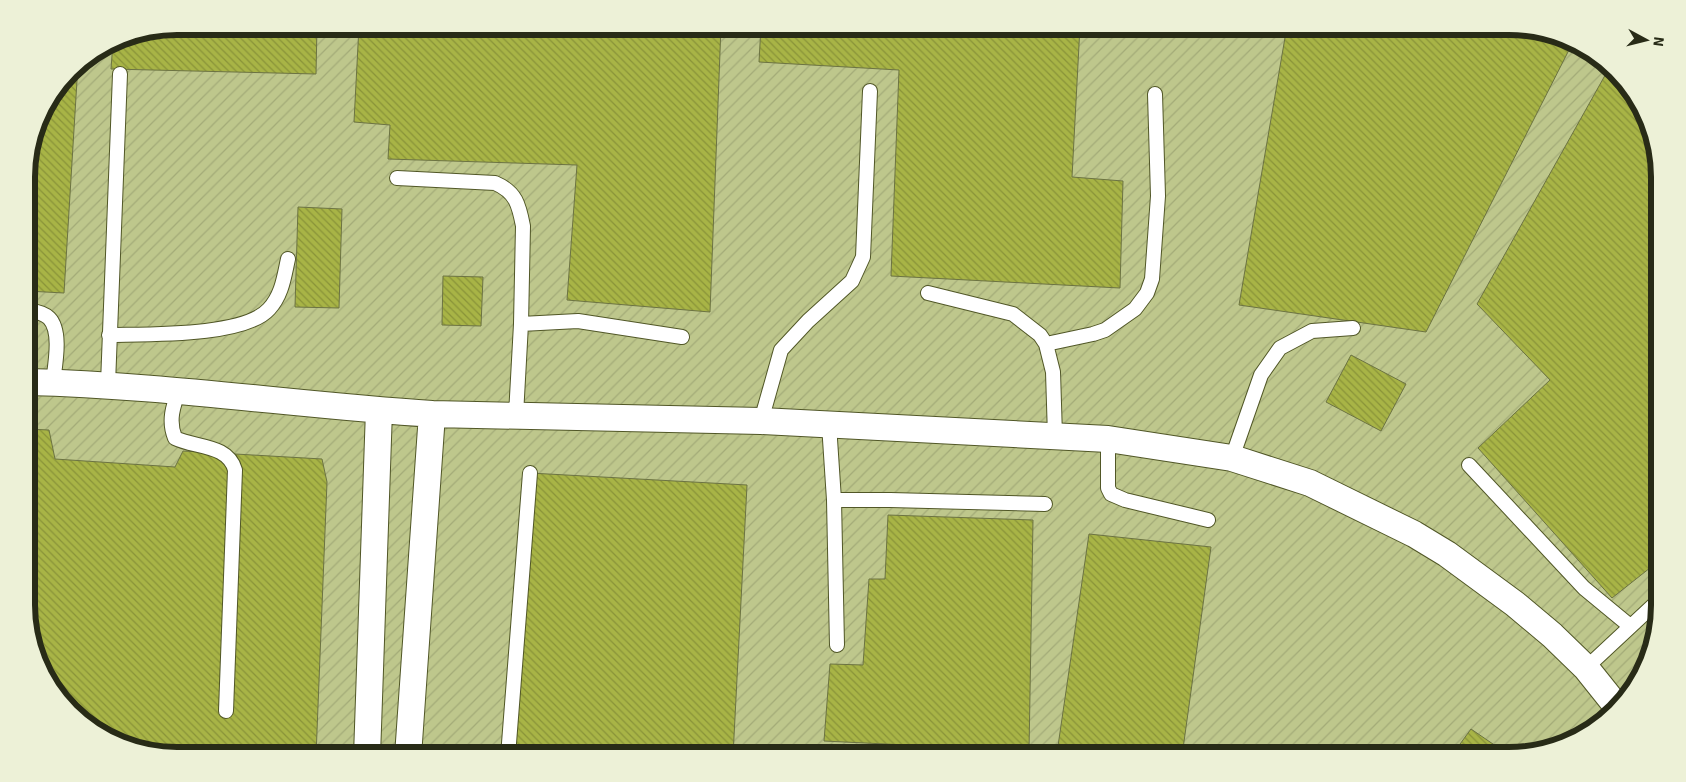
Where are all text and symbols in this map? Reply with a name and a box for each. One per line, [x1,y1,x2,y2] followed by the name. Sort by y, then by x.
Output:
[1621,15,1671,65] north arrow
[1649,36,1667,47] text: N

